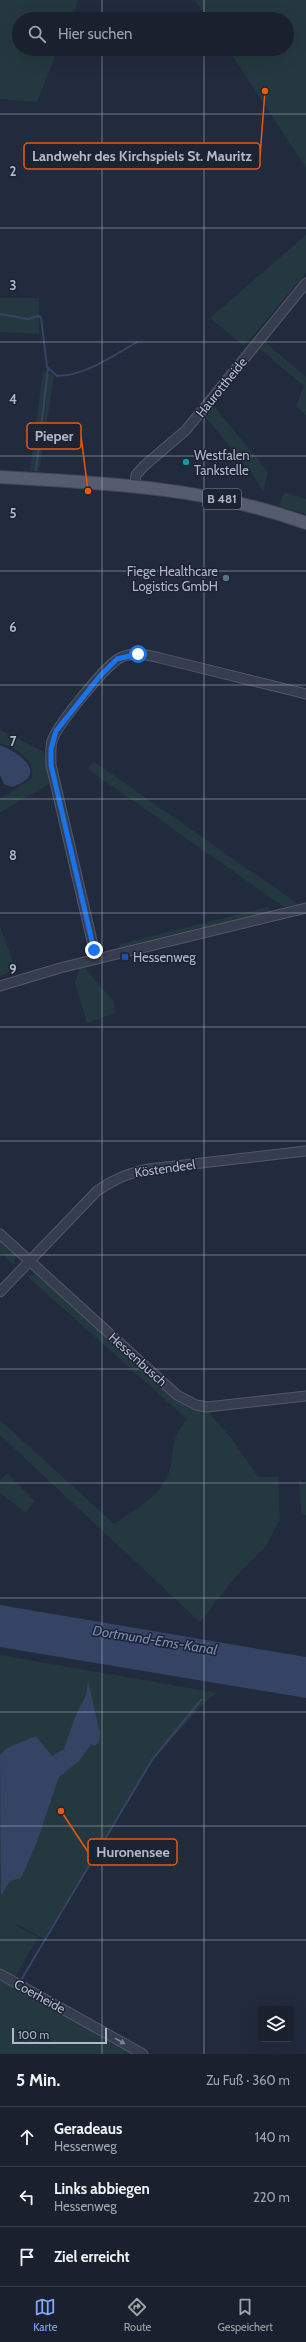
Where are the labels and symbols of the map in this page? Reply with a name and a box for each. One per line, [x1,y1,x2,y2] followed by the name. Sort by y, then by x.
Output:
[24,143,260,169] callout: Landwehr des Kirchspiels St. Mauritz
[32,147,252,165] text: Landwehr des Kirchspiels St. Mauritz
[10,163,17,179] text: 2
[9,277,17,293] text: 3
[192,354,250,420] street label: Haurottheide
[9,391,17,407] text: 4
[27,423,81,449] callout: Pieper
[35,427,74,445] text: Pieper
[194,447,250,478] place label: Westfalen Tankstelle
[181,457,191,467] marker: Westfalen Tankstelle
[203,489,241,509] road number: B 481
[10,505,17,521] text: 5
[127,563,218,594] place label: Fiege Healthcare Logistics GmbH
[221,573,231,583] marker: Fiege Healthcare Logistics GmbH
[9,619,17,635] text: 6
[129,645,147,663] route start
[10,733,17,749] text: 7
[9,847,17,863] text: 8
[85,941,103,959] route end
[133,949,196,965] place label: Hessenweg
[120,952,130,962] marker: Hessenweg
[9,961,17,977] text: 9
[134,1156,196,1180] street label: Köstendeel
[106,1329,170,1389] street label: Hessenbusch
[91,1621,219,1659] water label: Dortmund-Ems-Kanal
[88,1839,177,1865] callout: Huronensee
[96,1843,170,1861] text: Huronensee
[12,1975,69,2017] street label: Coerheide
[12,2026,107,2045] scale bar
[114,2037,126,2044] one-way arrow

